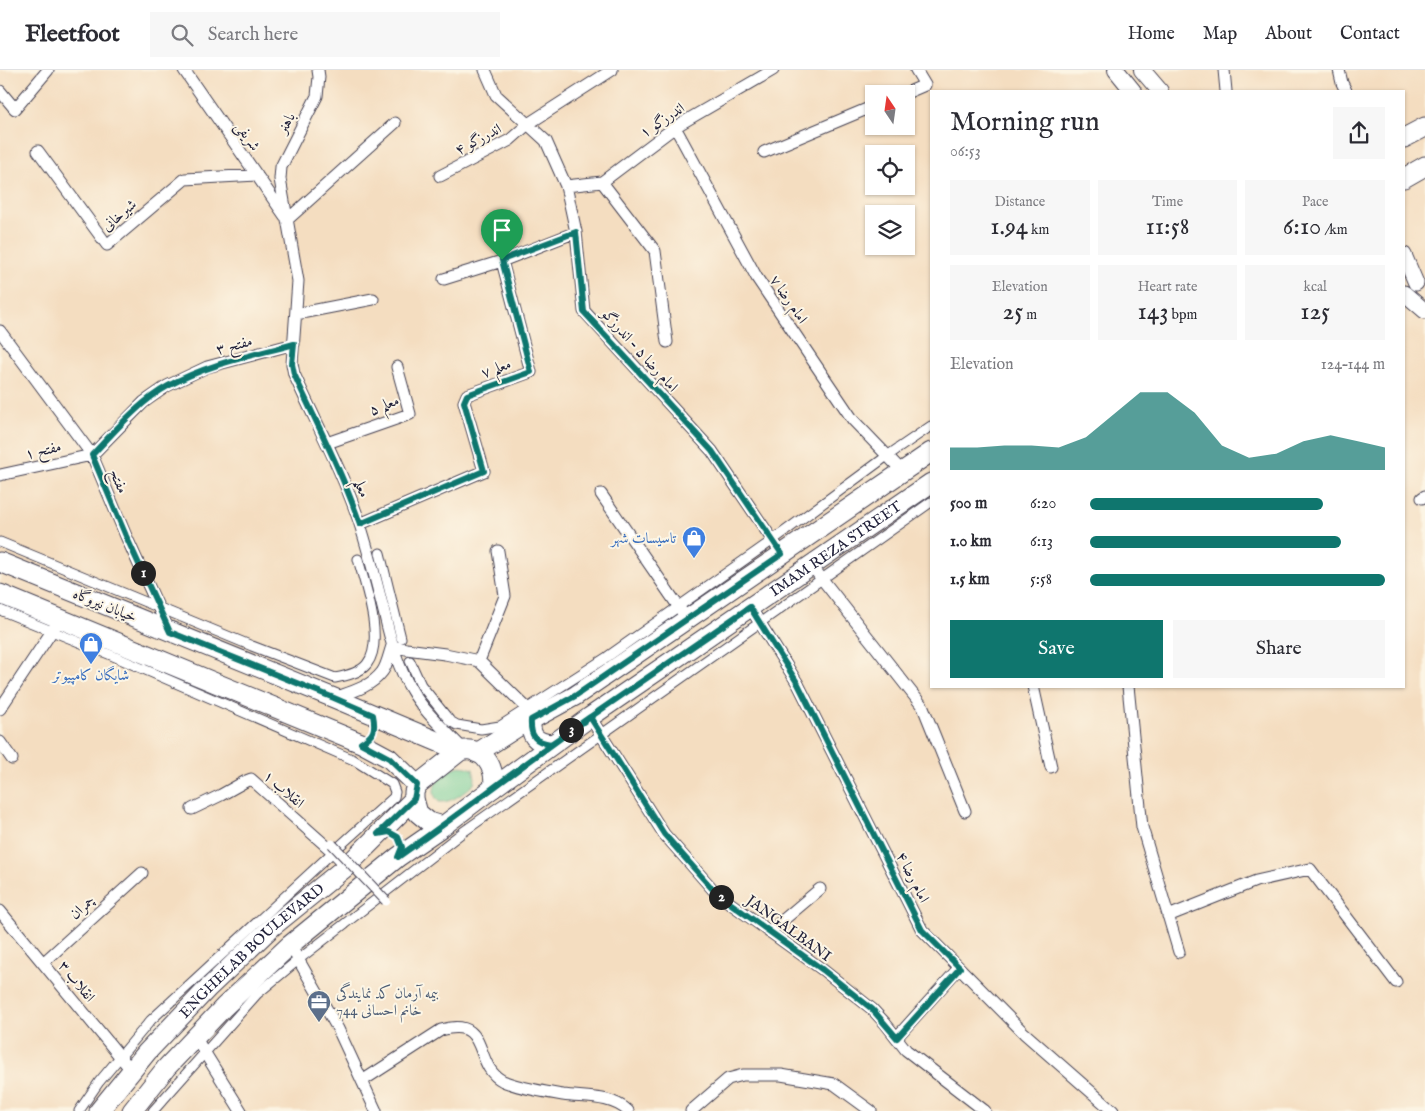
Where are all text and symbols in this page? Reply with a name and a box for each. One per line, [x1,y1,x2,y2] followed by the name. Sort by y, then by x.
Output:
[150,12,500,57] search box
[25,19,120,50] text: Fleetfoot
[168,21,196,49] icon: search
[208,23,298,47] text: Search here
[1128,23,1175,46] text: Home
[1203,23,1237,46] text: Map
[1265,23,1312,46] text: About
[1340,23,1400,46] text: Contact
[865,85,915,135] north arrow
[865,85,915,255] map controls
[636,99,688,142] street label: اندرزگو ۱
[950,105,1100,140] text: Morning run
[1333,107,1385,159] button: share
[272,109,300,139] street label: باهنر
[230,118,264,155] street label: شریفی
[452,119,505,160] street label: اندرزگو ۴
[950,142,981,162] text: 06:53
[865,145,915,195] button: locate
[995,193,1045,211] text: Distance
[1152,193,1183,211] text: Time
[1302,193,1328,211] text: Pace
[98,195,141,236] street label: شیرخانی
[865,205,915,255] button: layers
[481,209,523,260] pin
[990,211,1028,243] text: 1.94
[1145,211,1190,243] text: 11:58
[1283,211,1321,243] text: 6:10
[488,216,516,244] icon: arrive
[1028,221,1049,239] text: km
[1321,221,1348,239] text: /km
[763,271,812,329] street label: امام رضا ۷
[992,278,1048,296] text: Elevation
[1138,278,1197,296] text: Heart rate
[1303,278,1327,296] text: kcal
[1003,296,1023,328] text: 25
[1138,296,1169,328] text: 143
[1300,296,1330,328] text: 125
[594,303,682,398] street label: امام رضا ۵ - اندرزگو
[1023,306,1037,324] text: m
[1169,306,1197,324] text: bpm
[214,332,255,363] street label: مفتح ۳
[479,354,516,387] street label: معلم ۷
[950,355,1013,375] text: Elevation
[1321,355,1385,375] text: 124–144 m
[366,391,404,425] street label: معلم ۵
[23,437,64,468] street label: مفتح ۱
[101,466,132,498] street label: مفتح
[345,476,374,502] street label: معلم
[950,494,987,514] text: 500 m
[1030,494,1056,514] text: 6:20
[766,497,905,601] street label: IMAM REZA STREET
[681,525,707,559] shop icon: تاسیسات شهر
[609,529,676,548] place label: تاسیسات شهر
[950,532,992,552] text: 1.0 km
[1030,532,1053,552] text: 6:13
[130,560,156,586] pin: 1
[141,564,146,582] text: 1
[950,570,990,590] text: 1.5 km
[1030,570,1052,590] text: 5:58
[70,584,139,627] street label: خیابان نیروگاه
[950,620,1163,678] button: Save
[1173,620,1385,678] button: Share
[78,631,104,665] shop icon: شایگان کامپیوتر
[51,665,129,685] place label: شایگان کامپیوتر
[558,718,584,742] pin: 3
[569,721,574,739] text: 3
[259,766,308,812] street label: انقلاب ۱
[889,849,933,907] street label: امام رضا ۴
[175,879,328,1022] street label: ENGHELAB BOULEVARD
[708,884,734,910] pin: 2
[718,888,725,906] text: 2
[741,890,836,966] street label: JANGALBANI
[66,891,99,924] street label: چمران
[54,957,99,1006] street label: انقلاب ۳
[336,981,439,1023] place label: بیمه آرمان کد نمایندگی 744 خانم احسانی
[306,989,332,1023] office icon: بیمه آرمان کد نمایندگی 744 خانم احسانی

